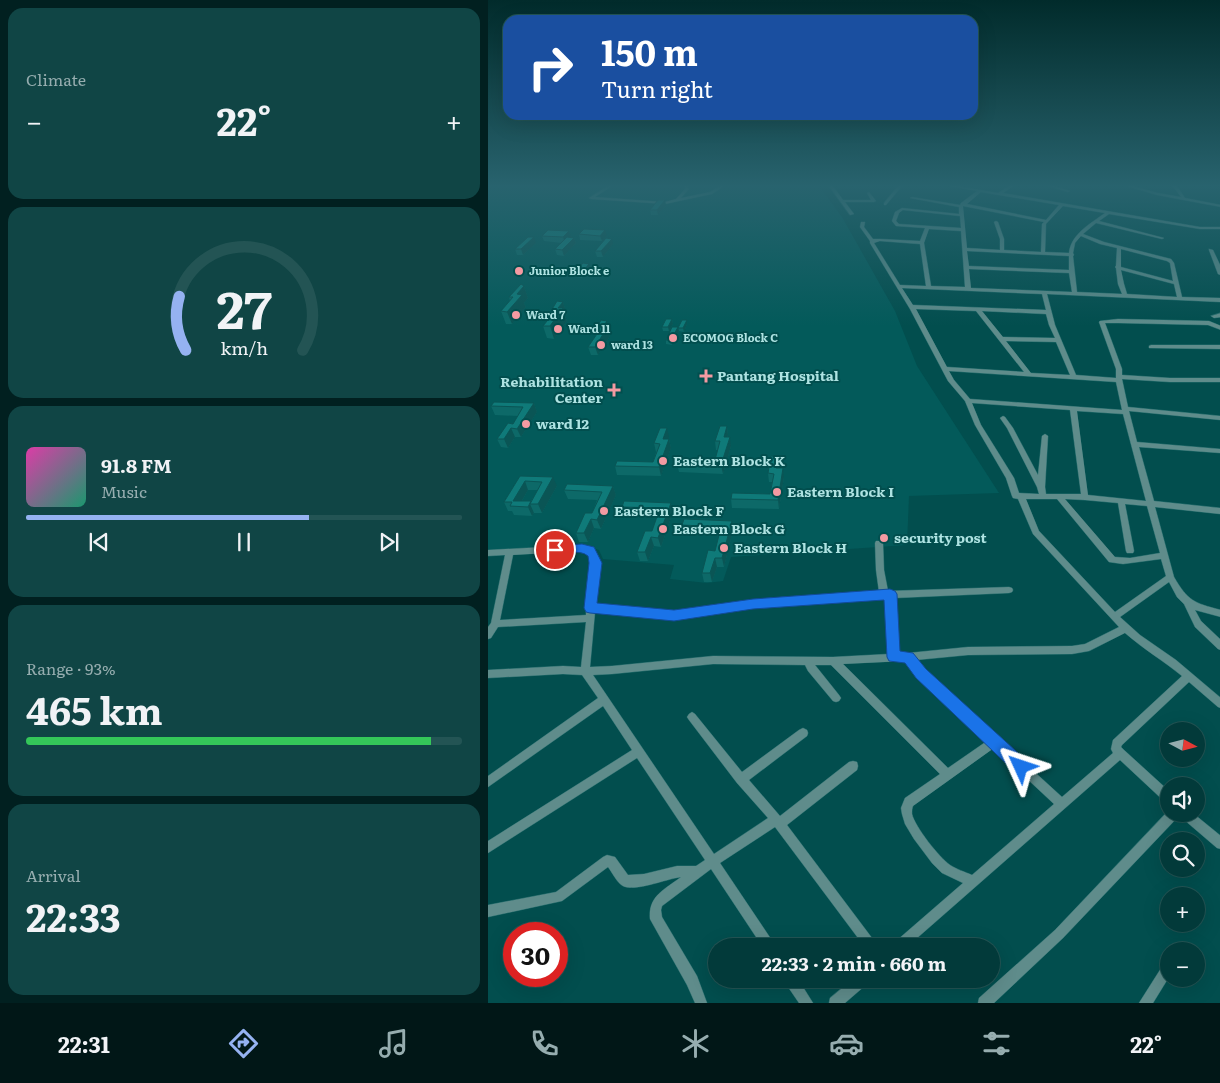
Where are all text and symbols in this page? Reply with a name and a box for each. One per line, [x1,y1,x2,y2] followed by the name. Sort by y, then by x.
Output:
[601,25,698,77] text: 150 m
[518,35,583,100] icon: right
[26,67,86,91] text: Climate
[601,72,713,105] text: Turn right
[217,91,271,148] text: 22°
[26,99,42,141] text: −
[446,99,462,141] text: +
[529,262,609,278] place label: Junior Block e
[513,265,525,277] marker: Junior Block e
[216,267,272,345] text: 27
[526,306,565,322] place label: Ward 7
[510,309,522,321] marker: Ward 7
[568,320,611,336] place label: Ward 11
[552,323,564,335] marker: Ward 11
[683,329,778,345] place label: ECOMOG Block C
[667,332,679,344] marker: ECOMOG Block C
[220,334,268,361] text: km/h
[611,336,653,352] place label: ward 13
[595,339,607,351] marker: ward 13
[717,365,839,385] place label: Pantang Hospital
[699,369,713,383] marker: Pantang Hospital
[500,371,603,407] place label: Rehabilitation Center
[607,383,621,397] marker: Rehabilitation Center
[536,413,590,433] place label: ward 12
[520,418,532,430] marker: ward 12
[673,450,785,470] place label: Eastern Block K
[101,451,172,479] text: 91.8 FM
[657,455,669,467] marker: Eastern Block K
[101,479,147,503] text: Music
[787,481,894,501] place label: Eastern Block I
[771,486,783,498] marker: Eastern Block I
[614,500,724,520] place label: Eastern Block F
[598,505,610,517] marker: Eastern Block F
[673,518,785,538] place label: Eastern Block G
[657,523,669,535] marker: Eastern Block G
[894,527,987,547] place label: security post
[85,528,113,556] icon: previous
[230,528,258,556] icon: pause
[375,528,403,556] icon: next
[534,529,576,571] pin
[878,532,890,544] marker: security post
[541,536,569,564] icon: arrive
[734,537,847,557] place label: Eastern Block H
[718,542,730,554] marker: Eastern Block H
[26,656,116,680] text: Range · 93%
[26,680,163,737] text: 465 km
[1160,722,1206,768] north arrow
[1160,722,1205,987] map controls
[994,740,1046,792] position arrow
[1160,777,1205,822] button: sound
[1160,832,1205,877] button: search
[26,863,81,887] text: Arrival
[26,887,121,944] text: 22:33
[1160,887,1205,932] button: +
[503,922,568,987] speed limit sign: 30
[1160,942,1205,987] button: −
[762,949,946,977] text: 22:33 · 2 min · 660 m
[226,1026,261,1061] icon: directions
[376,1026,411,1061] icon: music
[527,1026,562,1061] icon: phone
[678,1026,713,1061] icon: climate
[829,1026,864,1061] icon: car
[979,1026,1014,1061] icon: filters
[58,1027,110,1060] text: 22:31
[1130,1027,1162,1060] text: 22°

